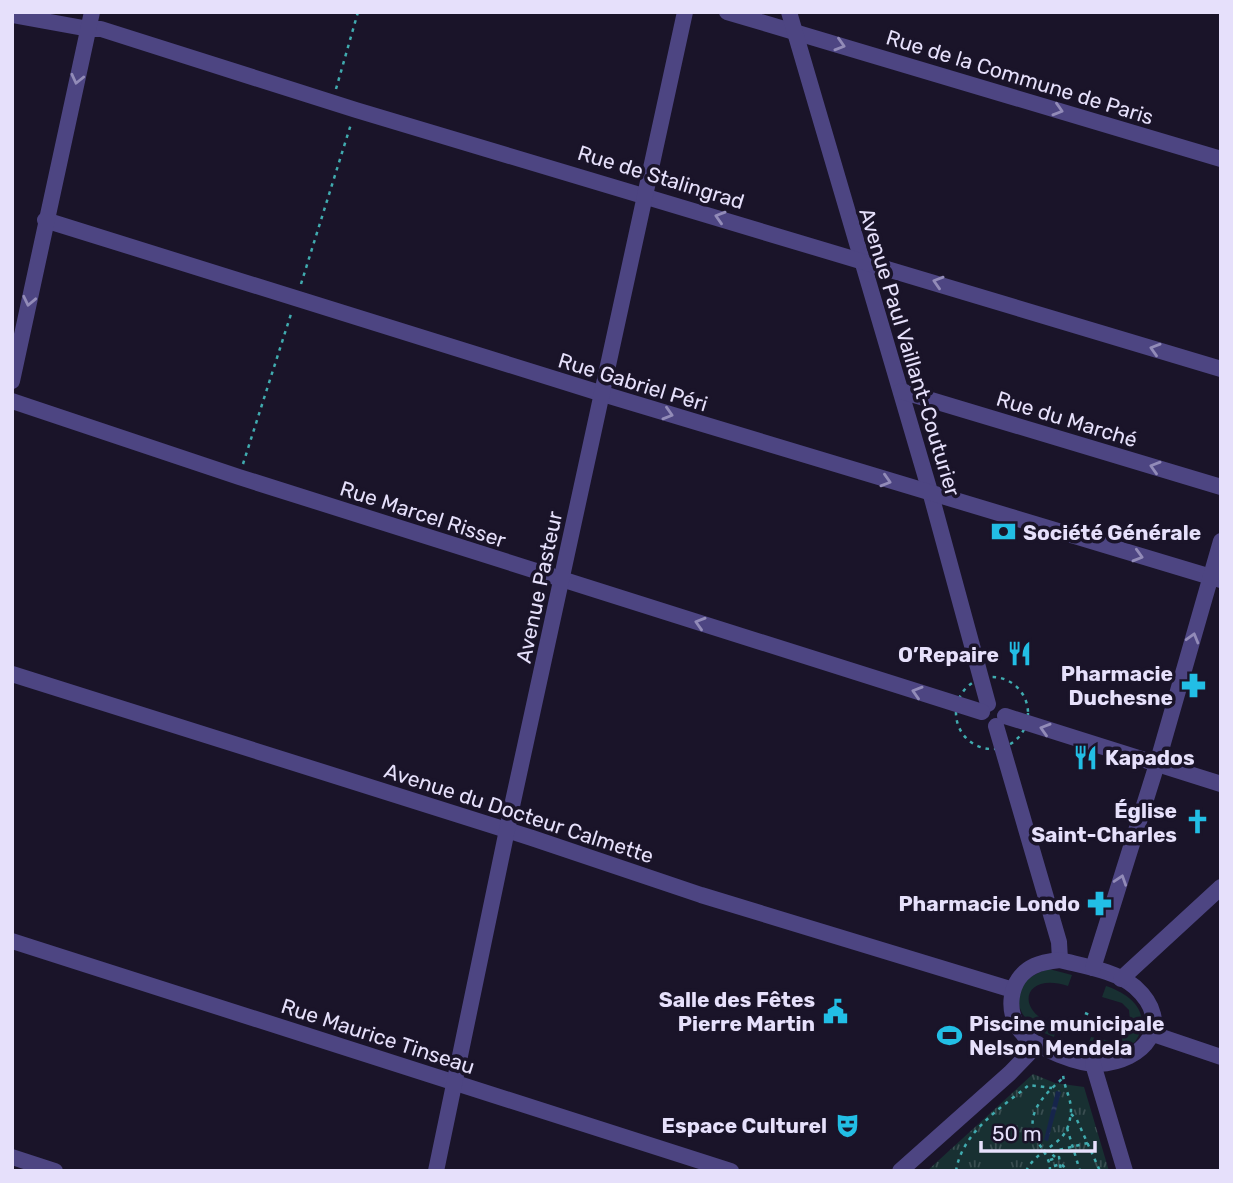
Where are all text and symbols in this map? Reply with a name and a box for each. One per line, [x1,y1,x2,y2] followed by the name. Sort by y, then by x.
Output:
[883,24,1157,130] street label: Rue de la Commune de Paris
[833,36,845,51] one-way arrow
[71,73,86,85] one-way arrow
[1051,102,1063,117] one-way arrow
[575,140,747,214] street label: Rue de Stalingrad
[854,205,966,499] street label: Avenue Paul Vaillant-Couturier
[714,210,726,225] one-way arrow
[932,276,944,291] one-way arrow
[22,295,37,307] one-way arrow
[1150,342,1162,357] one-way arrow
[555,347,711,417] street label: Rue Gabriel Péri
[994,386,1140,452] street label: Rue du Marché
[662,406,674,421] one-way arrow
[1150,461,1162,476] one-way arrow
[879,472,891,487] one-way arrow
[337,475,509,553] street label: Rue Marcel Risser
[511,509,567,665] street label: Avenue Pasteur
[989,518,1017,546] bank icon: Société Générale
[1023,520,1201,545] place label: Société Générale
[1132,547,1144,562] one-way arrow
[695,617,707,632] one-way arrow
[1184,633,1199,645] one-way arrow
[1005,640,1033,668] restaurant icon: O’Repaire
[898,642,999,667] place label: O’Repaire
[1061,661,1173,710] place label: Pharmacie Duchesne
[1179,671,1207,699] pharmacy icon: Pharmacie Duchesne
[912,685,924,700] one-way arrow
[1040,723,1052,737] one-way arrow
[1071,743,1099,771] restaurant icon: Kapados
[1105,745,1195,770] place label: Kapados
[381,758,657,868] street label: Avenue du Docteur Calmette
[1031,798,1177,847] place label: Église Saint-Charles
[1183,808,1211,836] church icon: Église Saint-Charles
[1112,874,1127,886] one-way arrow
[1086,889,1114,917] pharmacy icon: Pharmacie Londo
[898,891,1080,916] place label: Pharmacie Londo
[659,987,815,1036] place label: Salle des Fêtes Pierre Martin
[278,993,478,1079] street label: Rue Maurice Tinseau
[821,997,849,1025] public building icon: Salle des Fêtes Pierre Martin
[969,1011,1164,1060] place label: Piscine municipale Nelson Mendela
[935,1021,963,1049] sports icon: Piscine municipale Nelson Mendela
[981,1110,1095,1154] scale bar
[833,1111,861,1139] theatre icon: Espace Culturel
[662,1113,827,1138] place label: Espace Culturel
[992,1121,1042,1146] text: 50 m

